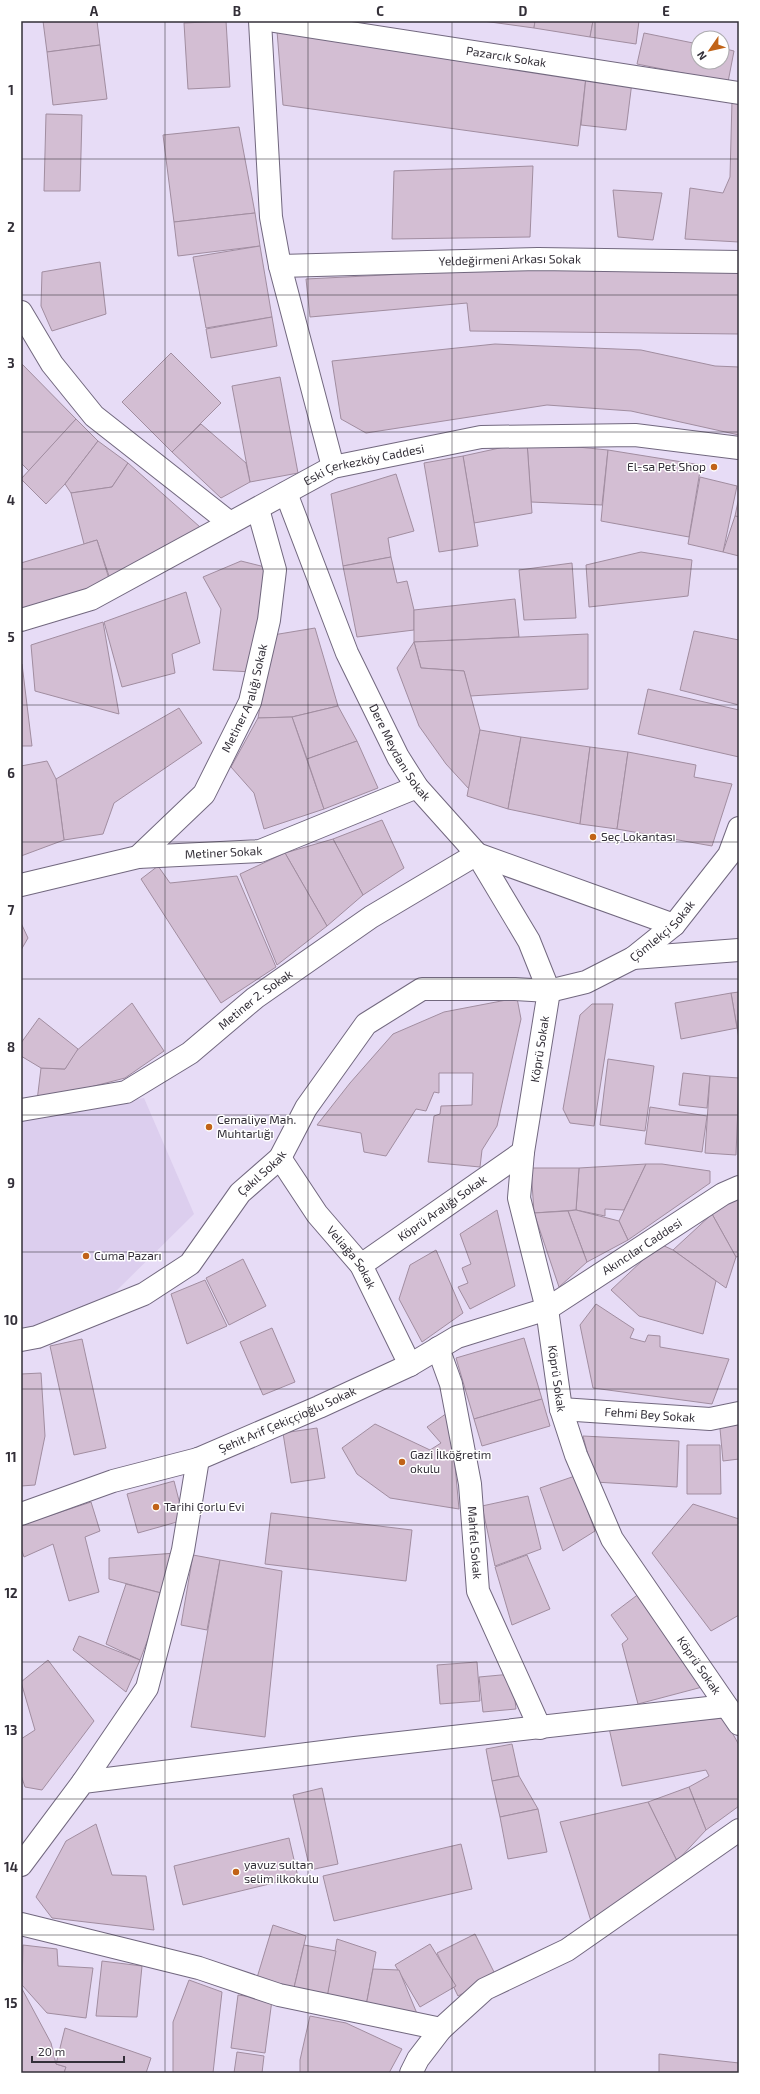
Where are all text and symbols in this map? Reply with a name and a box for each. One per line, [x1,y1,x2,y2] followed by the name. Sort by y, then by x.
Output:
[90,3,99,19] text: A
[233,3,241,19] text: B
[376,3,384,19] text: C
[519,3,528,19] text: D
[662,3,670,19] text: E
[690,30,730,70] north arrow
[465,43,547,69] street label: Pazarcık Sokak
[694,49,709,63] text: N
[8,82,14,98] text: 1
[7,219,15,235] text: 2
[439,251,581,268] street label: Yeldeğirmeni Arkası Sokak
[7,355,15,371] text: 3
[301,441,425,488] street label: Eski Çerkezköy Caddesi
[627,459,706,473] place label: El-sa Pet Shop
[709,462,719,472] marker: El-sa Pet Shop
[7,492,15,508] text: 4
[7,629,15,645] text: 5
[218,642,269,754] street label: Metiner Aralığı Sokak
[367,701,434,803] street label: Dere Meydanı Sokak
[7,765,15,781] text: 6
[601,829,676,844] place label: Seç Lokantası
[588,832,598,842] marker: Seç Lokantası
[184,843,263,861] street label: Metiner Sokak
[626,897,697,965] street label: Çömlekçi Sokak
[8,902,15,918] text: 7
[215,966,295,1032] street label: Metiner 2. Sokak
[527,1014,551,1083] street label: Köprü Sokak
[7,1039,15,1055] text: 8
[217,1112,296,1140] place label: Cemaliye Mah. Muhtarlığı
[204,1122,214,1132] marker: Cemaliye Mah. Muhtarlığı
[234,1148,289,1199] street label: Çakıl Sokak
[395,1172,489,1243] street label: Köprü Aralığı Sokak
[7,1175,15,1191] text: 9
[599,1215,684,1277] street label: Akıncılar Caddesi
[325,1223,380,1291] street label: Veliağa Sokak
[94,1248,162,1262] place label: Cuma Pazarı
[81,1251,91,1261] marker: Cuma Pazarı
[4,1312,18,1328] text: 10
[546,1344,569,1413] street label: Köprü Sokak
[216,1383,358,1457] street label: Şehit Arif Çekiççioğlu Sokak
[604,1404,696,1424] street label: Fehmi Bey Sokak
[410,1447,491,1475] place label: Gazi İlköğretim okulu
[5,1449,17,1465] text: 11
[397,1457,407,1467] marker: Gazi İlköğretim okulu
[164,1499,244,1514] place label: Tarihi Çorlu Evi
[151,1502,161,1512] marker: Tarihi Çorlu Evi
[466,1506,485,1580] street label: Mahfel Sokak
[4,1585,18,1601] text: 12
[675,1633,725,1697] street label: Köprü Sokak
[5,1722,18,1738] text: 13
[244,1857,319,1885] place label: yavuz sultan selim ilkokulu
[4,1859,18,1875] text: 14
[231,1867,241,1877] marker: yavuz sultan selim ilkokulu
[5,1995,17,2011] text: 15
[32,2038,124,2064] scale bar
[38,2044,65,2058] text: 20 m

